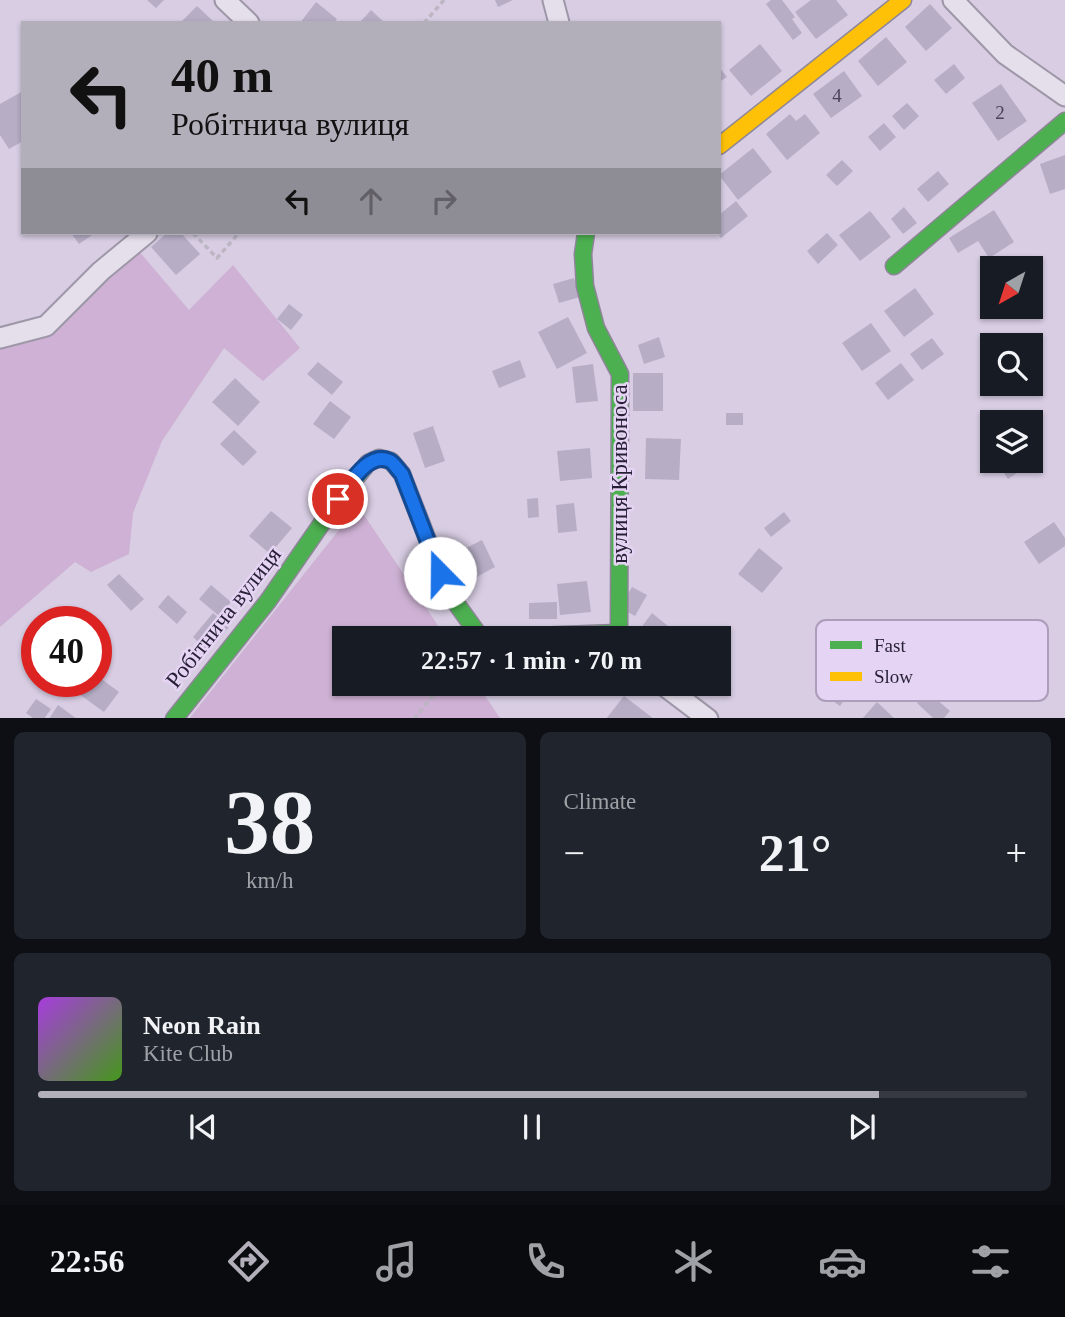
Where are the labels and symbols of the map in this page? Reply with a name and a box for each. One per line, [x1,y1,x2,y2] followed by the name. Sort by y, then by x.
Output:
[832,85,842,106] house number: 4
[995,102,1005,123] house number: 2
[980,256,1043,318] north arrow
[607,384,632,564] street label: вулиця Кривоноса
[308,469,368,529] pin
[403,536,477,610] position arrow
[161,542,286,692] street label: Робітнича вулиця
[21,606,112,697] speed limit sign: 40
[816,620,1048,701] legend
[874,635,906,656] text: Fast
[874,666,913,687] text: Slow

